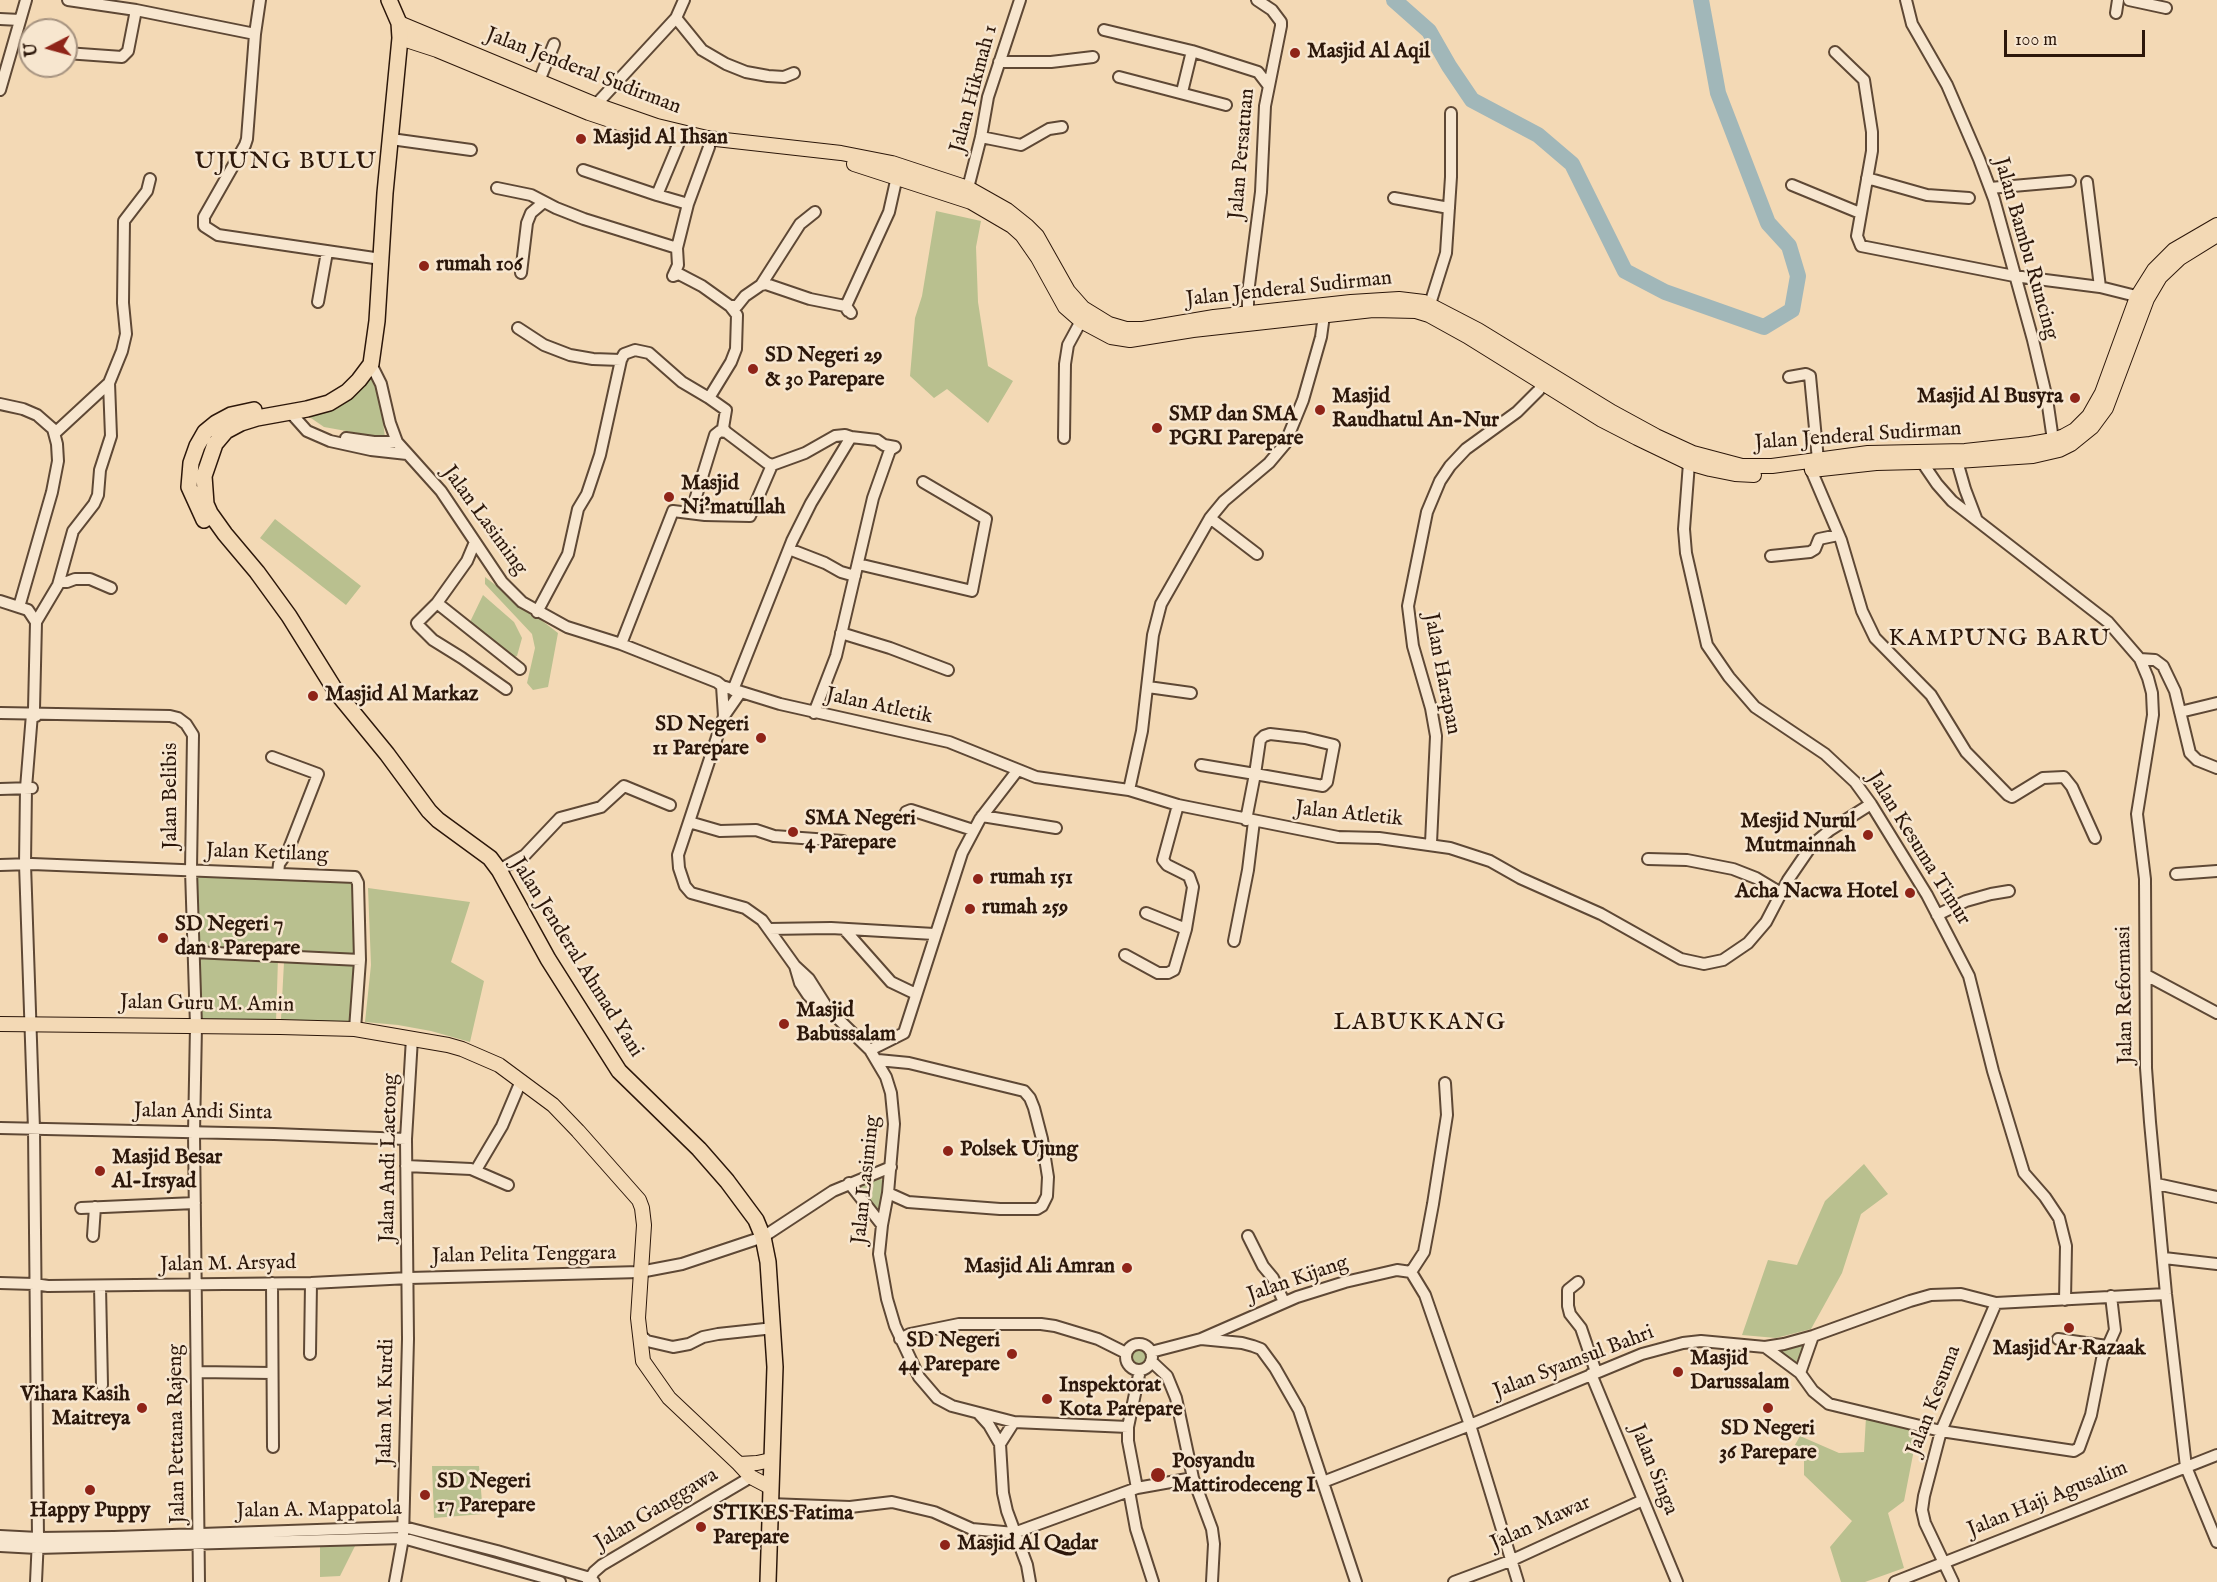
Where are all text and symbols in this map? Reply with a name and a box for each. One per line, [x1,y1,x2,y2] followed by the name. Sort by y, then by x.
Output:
[18,18,78,78] north arrow
[2007,18,2148,56] scale bar
[946,22,1004,156] street label: Jalan Hikmah 1
[482,23,684,121] street label: Jalan Jenderal Sudirman
[2015,29,2057,52] text: 100 m
[1307,40,1430,66] place label: Masjid Al Aqil
[21,42,43,57] text: U
[1288,46,1302,60] marker: Masjid Al Aqil
[1225,87,1261,221] street label: Jalan Persatuan
[593,126,728,152] place label: Masjid Al Ihsan
[574,132,588,146] marker: Masjid Al Ihsan
[195,149,377,177] district label: UJUNG BULU
[1987,155,2063,343] street label: Jalan Bambu Runcing
[436,253,523,279] place label: rumah 106
[417,259,431,273] marker: rumah 106
[1185,267,1393,313] street label: Jalan Jenderal Sudirman
[765,344,884,394] place label: SD Negeri 29 & 30 Parepare
[746,362,760,376] marker: SD Negeri 29 & 30 Parepare
[1332,385,1499,435] place label: Masjid Raudhatul An-Nur
[1917,385,2063,411] place label: Masjid Al Busyra
[2068,391,2082,405] marker: Masjid Al Busyra
[1169,403,1303,453] place label: SMP dan SMA PGRI Parepare
[1313,403,1327,417] marker: Masjid Raudhatul An-Nur
[1754,417,1962,457] street label: Jalan Jenderal Sudirman
[1150,421,1164,435] marker: SMP dan SMA PGRI Parepare
[436,461,532,581] street label: Jalan Lasiming
[681,472,785,522] place label: Masjid Ni'matullah
[662,490,676,504] marker: Masjid Ni'matullah
[1417,611,1465,737] street label: Jalan Harapan
[1889,626,2111,654] district label: KAMPUNG BARU
[325,683,479,709] place label: Masjid Al Markaz
[823,683,935,731] street label: Jalan Atletik
[306,689,320,703] marker: Masjid Al Markaz
[653,713,749,763] place label: SD Negeri 11 Parepare
[754,731,768,745] marker: SD Negeri 11 Parepare
[159,743,185,849] street label: Jalan Belibis
[1861,768,1975,930] street label: Jalan Kesuma Timur
[1294,797,1404,833] street label: Jalan Atletik
[805,807,916,857] place label: SMA Negeri 4 Parepare
[1740,810,1856,860] place label: Mesjid Nurul Mutmainnah
[786,825,800,839] marker: SMA Negeri 4 Parepare
[1861,828,1875,842] marker: Mesjid Nurul Mutmainnah
[205,839,329,869] street label: Jalan Ketilang
[504,854,648,1062] street label: Jalan Jenderal Ahmad Yani
[990,866,1073,892] place label: rumah 151
[971,872,985,886] marker: rumah 151
[1735,880,1898,906] place label: Acha Nacwa Hotel
[1903,886,1917,900] marker: Acha Nacwa Hotel
[982,896,1068,922] place label: rumah 259
[963,902,977,916] marker: rumah 259
[175,913,300,963] place label: SD Negeri 7 dan 8 Parepare
[2112,926,2140,1064] street label: Jalan Reformasi
[156,931,170,945] marker: SD Negeri 7 dan 8 Parepare
[120,991,294,1019] street label: Jalan Guru M. Amin
[796,999,896,1049] place label: Masjid Babussalam
[1333,1010,1507,1038] district label: LABUKKANG
[777,1017,791,1031] marker: Masjid Babussalam
[376,1073,404,1243] street label: Jalan Andi Laetong
[134,1099,272,1127] street label: Jalan Andi Sinta
[848,1114,886,1246] street label: Jalan Lasiming
[960,1138,1078,1164] place label: Polsek Ujung
[941,1144,955,1158] marker: Polsek Ujung
[112,1146,222,1196] place label: Masjid Besar Al-Irsyad
[93,1164,107,1178] marker: Masjid Besar Al-Irsyad
[432,1242,616,1270] street label: Jalan Pelita Tenggara
[160,1251,296,1279] street label: Jalan M. Arsyad
[1244,1251,1352,1309] street label: Jalan Kijang
[964,1255,1115,1281] place label: Masjid Ali Amran
[1120,1261,1134,1275] marker: Masjid Ali Amran
[1490,1321,1658,1405] street label: Jalan Syamsul Bahri
[2062,1321,2076,1335] marker: Masjid Ar Razaak
[899,1329,1000,1379] place label: SD Negeri 44 Parepare
[1992,1337,2146,1363] place label: Masjid Ar Razaak
[373,1338,401,1466] street label: Jalan M. Kurdi
[1902,1342,1968,1460] street label: Jalan Kesuma
[164,1344,192,1524] street label: Jalan Pettana Rajeng
[1005,1347,1019,1361] marker: SD Negeri 44 Parepare
[1690,1347,1789,1397] place label: Masjid Darussalam
[1671,1365,1685,1379] marker: Masjid Darussalam
[1059,1374,1183,1424] place label: Inspektorat Kota Parepare
[21,1383,130,1433] place label: Vihara Kasih Maitreya
[1040,1392,1054,1406] marker: Inspektorat Kota Parepare
[135,1401,149,1415] marker: Vihara Kasih Maitreya
[1761,1401,1775,1415] marker: SD Negeri 36 Parepare
[1719,1417,1817,1467] place label: SD Negeri 36 Parepare
[1623,1421,1683,1519] street label: Jalan Singa
[1172,1450,1316,1500] place label: Posyandu Mattirodeceng I
[1964,1456,2132,1544] street label: Jalan Haji Agusalim
[591,1463,723,1557] street label: Jalan Ganggawa
[1149,1466,1167,1484] marker: Posyandu Mattirodeceng I
[437,1470,535,1520] place label: SD Negeri 17 Parepare
[83,1483,97,1497] marker: Happy Puppy
[418,1488,432,1502] marker: SD Negeri 17 Parepare
[1487,1491,1595,1557] street label: Jalan Mawar
[236,1497,402,1525] street label: Jalan A. Mappatola
[30,1499,150,1525] place label: Happy Puppy
[713,1502,853,1552] place label: STIKES Fatima Parepare
[694,1520,708,1534] marker: STIKES Fatima Parepare
[957,1532,1098,1558] place label: Masjid Al Qadar
[938,1538,952,1552] marker: Masjid Al Qadar

